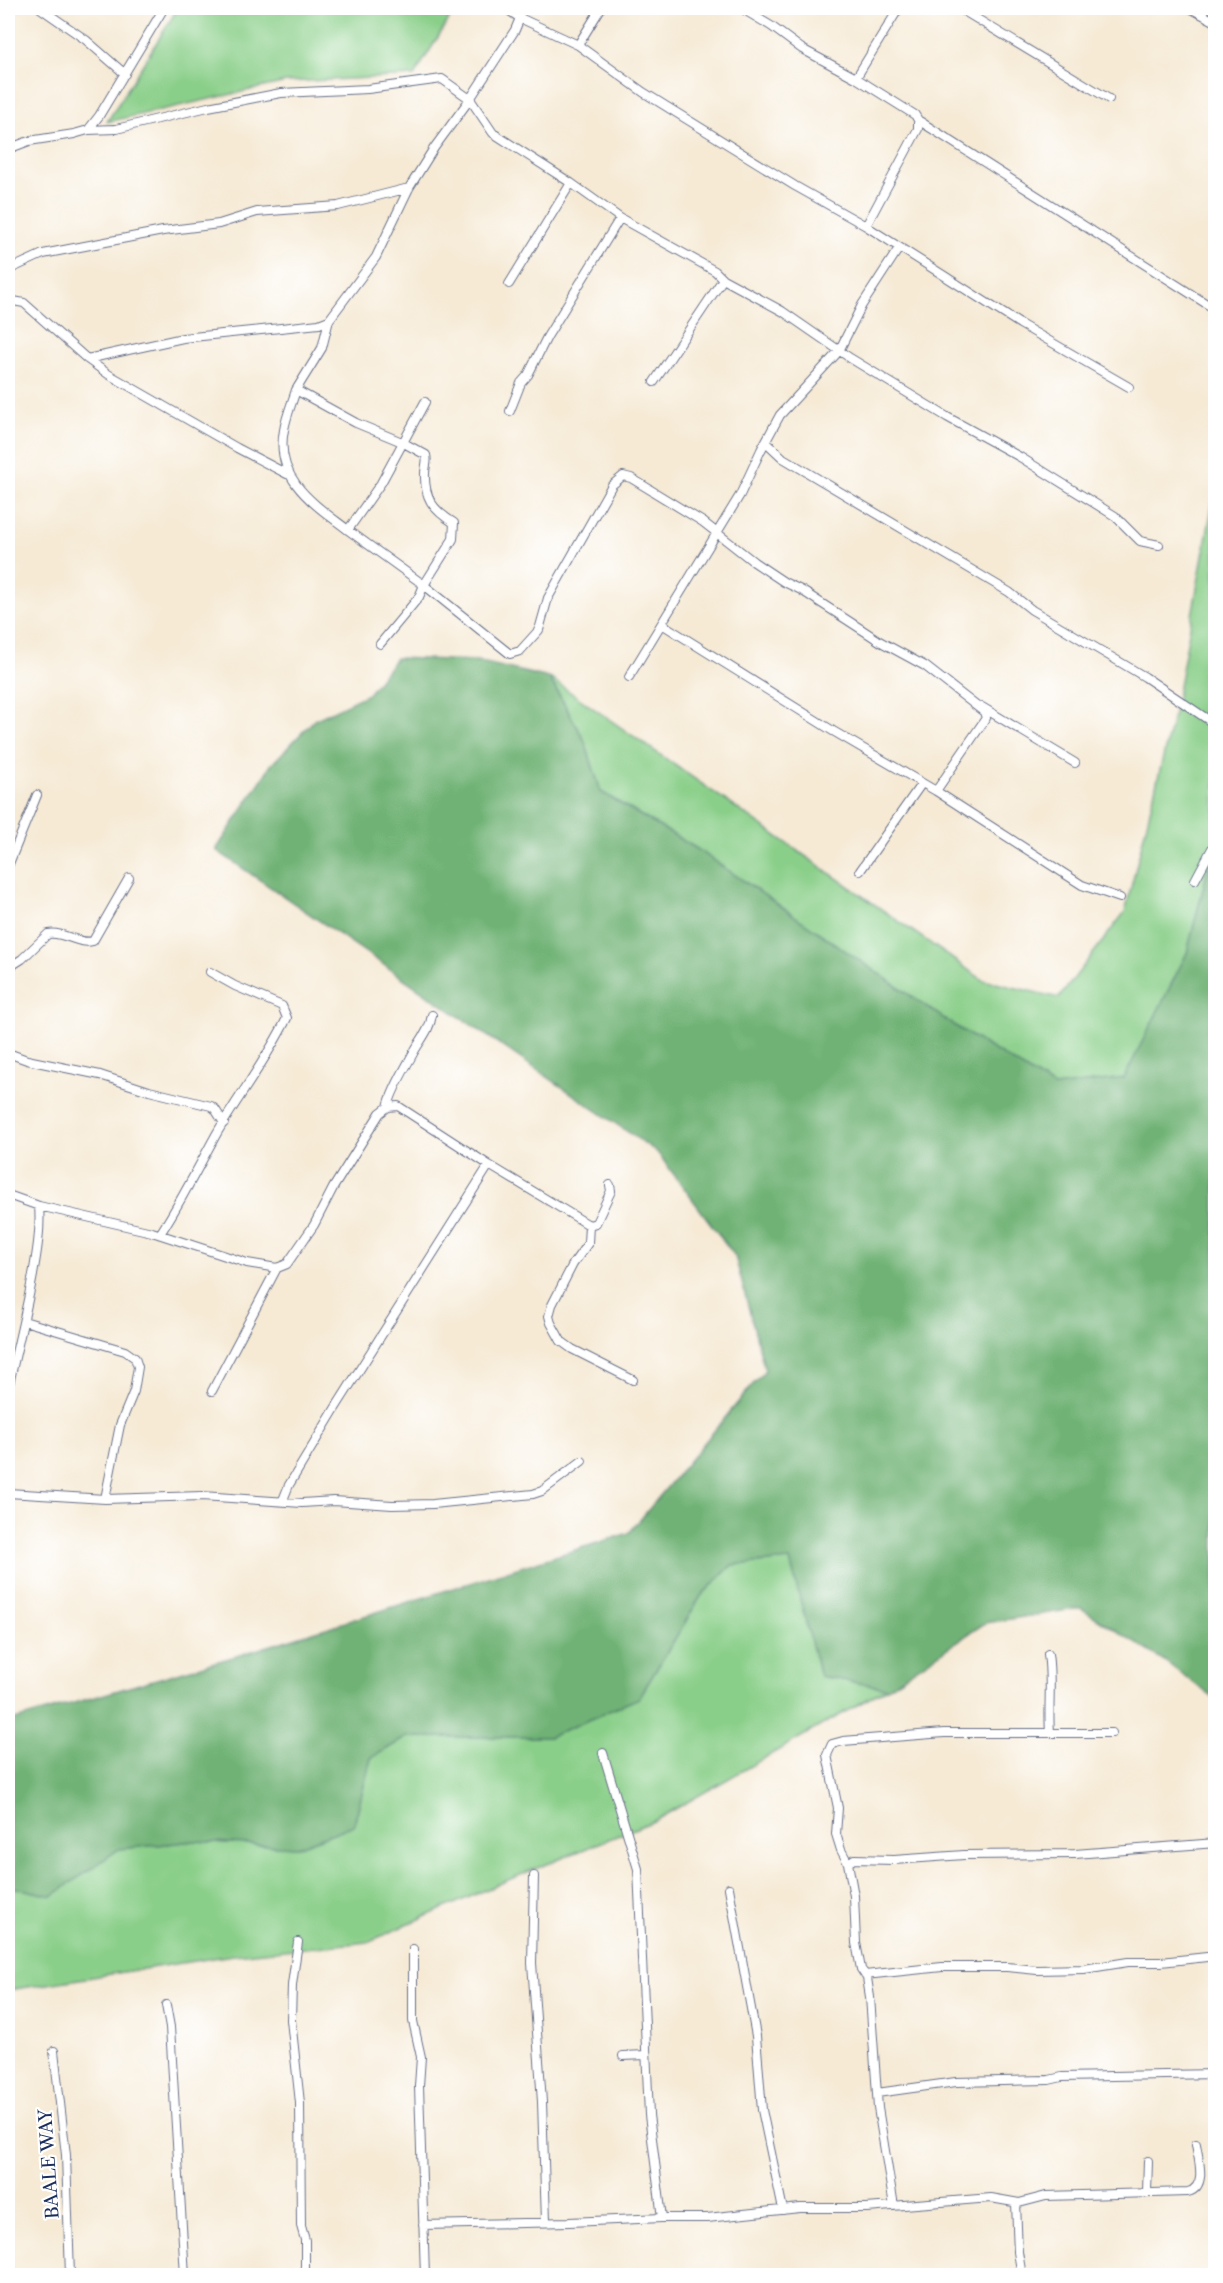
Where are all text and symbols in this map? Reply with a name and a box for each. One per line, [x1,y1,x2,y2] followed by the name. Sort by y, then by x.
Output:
[34,2107,64,2220] street label: BAALE WAY

